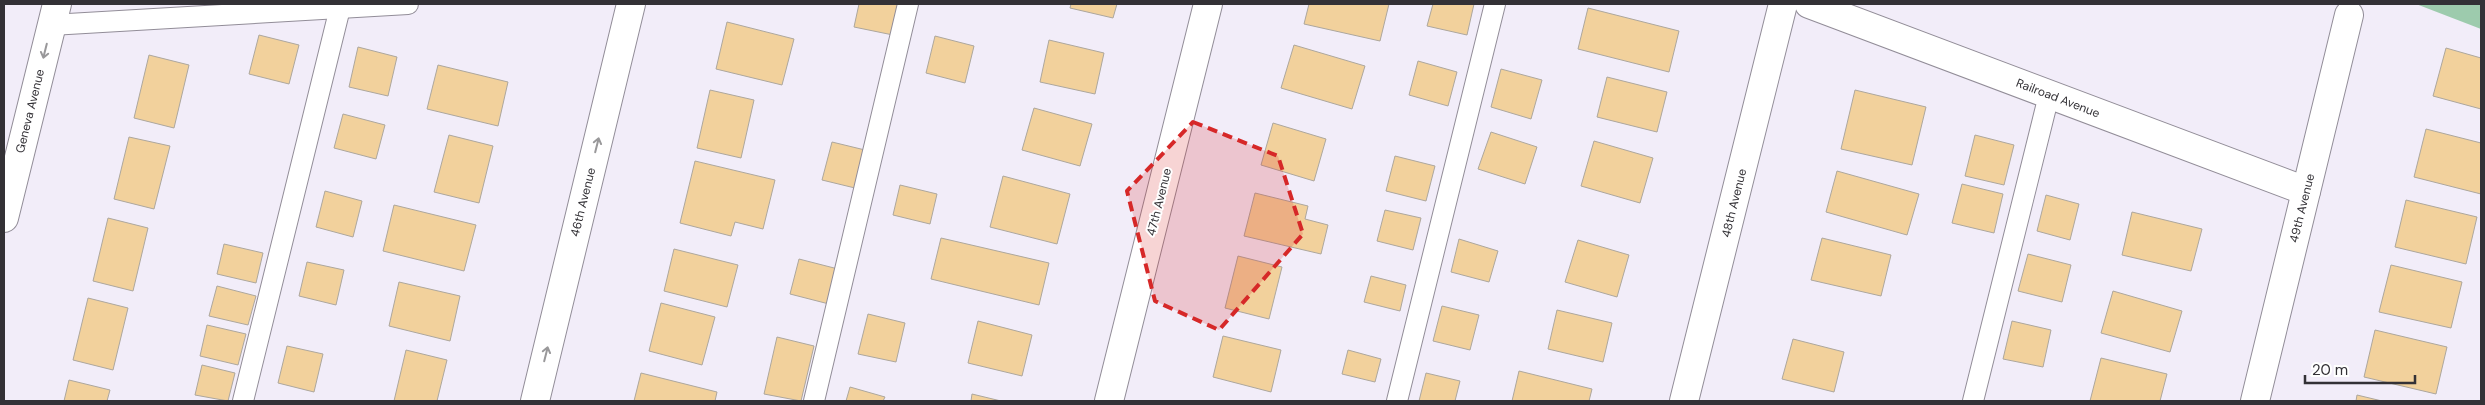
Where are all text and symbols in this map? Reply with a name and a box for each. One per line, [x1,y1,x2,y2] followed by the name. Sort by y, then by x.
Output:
[40,43,49,59] one-way arrow
[12,67,48,155] street label: Geneva Avenue
[2014,75,2102,121] street label: Railroad Avenue
[593,137,602,153] one-way arrow
[567,166,599,238] street label: 46th Avenue
[1143,166,1175,238] street label: 47th Avenue
[1718,167,1750,239] street label: 48th Avenue
[2286,172,2318,244] street label: 49th Avenue
[542,346,551,362] one-way arrow
[2305,352,2415,384] scale bar
[2312,360,2348,380] text: 20 m

